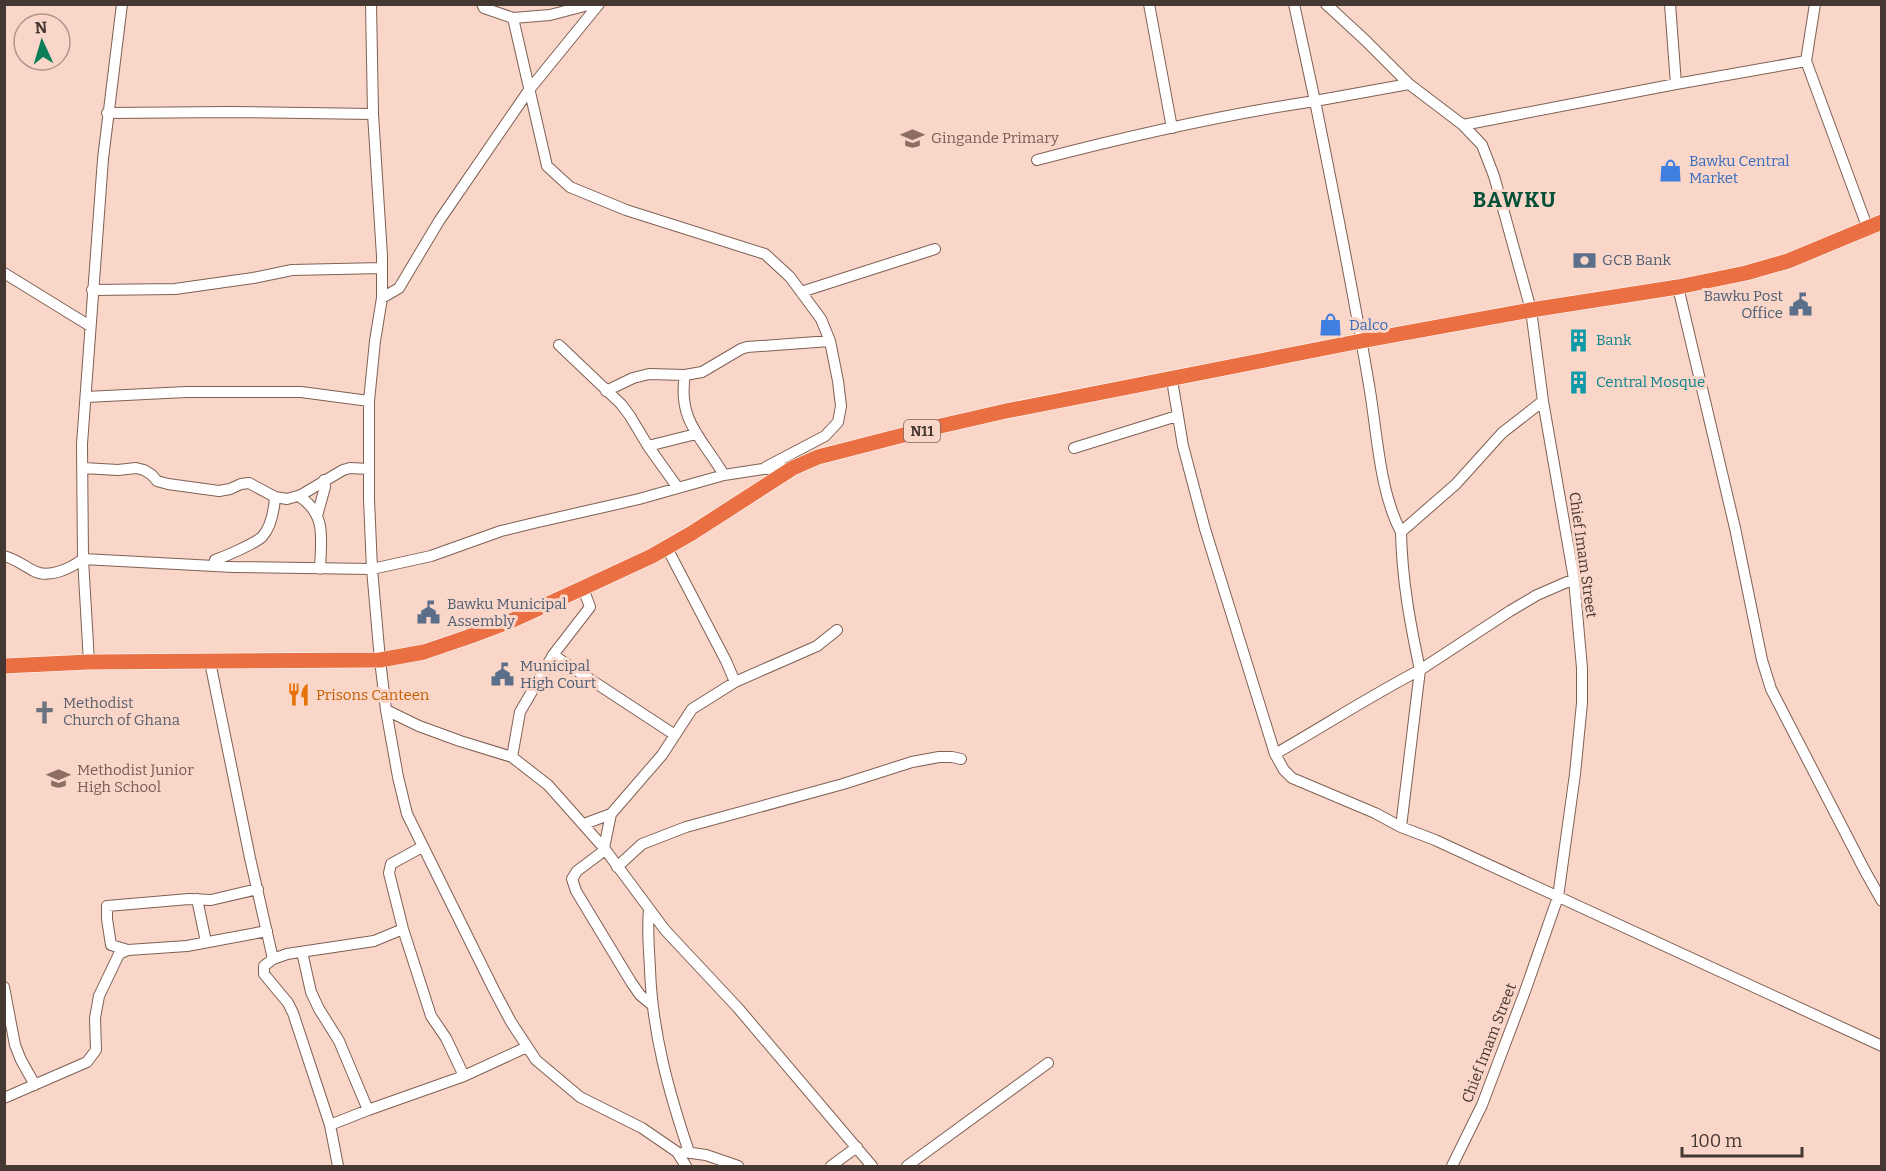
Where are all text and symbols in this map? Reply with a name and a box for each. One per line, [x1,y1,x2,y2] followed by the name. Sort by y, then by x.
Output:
[12,12,72,72] north arrow
[34,18,48,37] text: N
[900,125,926,151] school or university icon: Gingande Primary
[931,129,1059,147] place label: Gingande Primary
[1689,152,1790,187] place label: Bawku Central Market
[1658,157,1684,183] shop icon: Bawku Central Market
[1473,187,1557,213] district label: BAWKU
[1571,247,1597,273] bank icon: GCB Bank
[1602,251,1671,269] place label: GCB Bank
[1703,287,1784,322] place label: Bawku Post Office
[1788,292,1814,318] public building icon: Bawku Post Office
[1318,312,1344,338] shop icon: Dalco
[1349,316,1388,334] place label: Dalco
[1565,327,1591,353] building icon: Bank
[1596,331,1632,349] place label: Bank
[1565,369,1591,395] building icon: Central Mosque
[1596,373,1705,391] place label: Central Mosque
[904,420,940,442] road number: N11
[1565,491,1601,620] street label: Chief Imam Street
[447,595,567,630] place label: Bawku Municipal Assembly
[416,600,442,626] public building icon: Bawku Municipal Assembly
[520,657,597,692] place label: Municipal High Court
[489,662,515,688] public building icon: Municipal High Court
[285,682,311,708] restaurant icon: Prisons Canteen
[316,686,430,704] place label: Prisons Canteen
[63,694,180,729] place label: Methodist Church of Ghana
[32,699,58,725] church icon: Methodist Church of Ghana
[77,761,194,796] place label: Methodist Junior High School
[46,766,72,792] school or university icon: Methodist Junior High School
[1458,980,1520,1105] street label: Chief Imam Street
[1682,1120,1802,1158] scale bar
[1691,1130,1742,1152] text: 100 m

